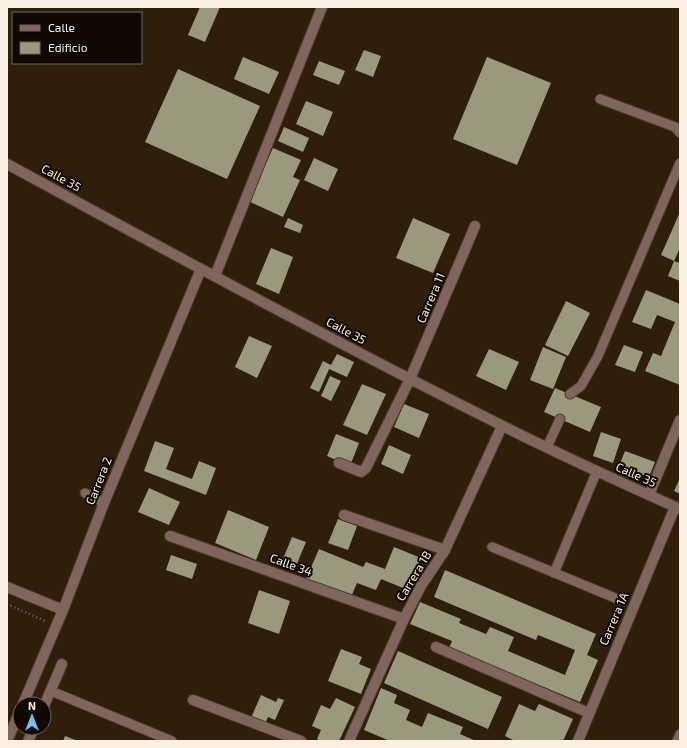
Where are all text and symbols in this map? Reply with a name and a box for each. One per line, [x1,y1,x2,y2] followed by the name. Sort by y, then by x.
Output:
[12,12,142,64] legend
[48,20,75,34] text: Calle
[48,40,88,54] text: Edificio
[39,161,84,194] street label: Calle 35
[413,270,447,325] street label: Carrera 11
[324,314,369,346] street label: Calle 35
[82,455,114,507] street label: Carrera 2
[614,459,659,489] street label: Calle 35
[393,548,433,603] street label: Carrera 1B
[268,550,314,578] street label: Calle 34
[596,590,631,647] street label: Carrera 1A
[12,696,52,736] north arrow
[28,699,36,712] text: N

